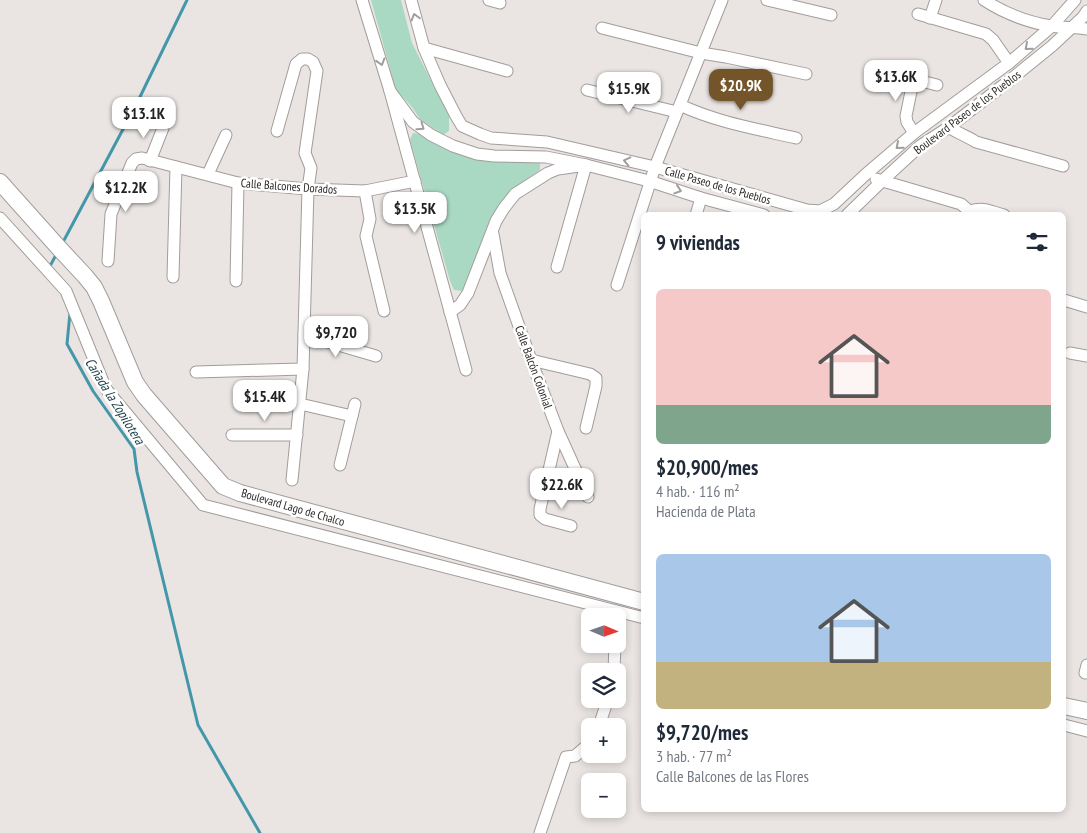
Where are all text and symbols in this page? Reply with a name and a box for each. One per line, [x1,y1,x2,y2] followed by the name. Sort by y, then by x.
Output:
[411,14,421,22] one-way arrow
[1024,41,1033,50] one-way arrow
[376,57,386,66] one-way arrow
[855,59,937,102] pin: $13.6K
[875,66,917,86] text: $13.6K
[910,67,1024,157] street label: Boulevard Paseo de los Pueblos
[700,68,782,111] pin: $20.9K
[588,72,670,114] pin: $15.9K
[720,75,762,95] text: $20.9K
[608,78,650,98] text: $15.9K
[103,96,185,139] pin: $13.1K
[123,103,165,123] text: $13.1K
[415,122,424,130] one-way arrow
[896,140,905,149] one-way arrow
[623,156,632,167] one-way arrow
[663,163,773,207] street label: Calle Paseo de los Pueblos
[85,170,167,213] pin: $12.2K
[240,175,338,197] street label: Calle Balcones Dorados
[105,177,147,197] text: $12.2K
[673,185,681,195] one-way arrow
[374,192,456,234] pin: $13.5K
[394,198,436,218] text: $13.5K
[1023,228,1051,256] icon: filters
[656,229,740,256] text: 9 viviendas
[295,316,377,358] pin: $9,720
[809,321,899,411] icon: home
[315,322,357,342] text: $9,720
[512,323,556,411] street label: Calle Balcón Colonial
[81,354,150,449] water label: Cañada la Zopilotera
[224,380,306,422] pin: $15.4K
[244,386,286,406] text: $15.4K
[656,454,758,481] text: $20,900/mes
[521,468,603,510] pin: $22.6K
[541,474,583,494] text: $22.6K
[656,481,740,501] text: 4 hab. · 116 m²
[240,485,346,529] street label: Boulevard Lago de Chalco
[656,501,756,521] text: Hacienda de Plata
[809,586,899,676] icon: home
[581,608,626,652] north arrow
[581,608,626,818] map controls
[581,663,626,708] button: layers
[581,718,626,763] button: +
[656,719,748,746] text: $9,720/mes
[656,746,732,766] text: 3 hab. · 77 m²
[656,766,809,786] text: Calle Balcones de las Flores
[581,773,626,818] button: −

